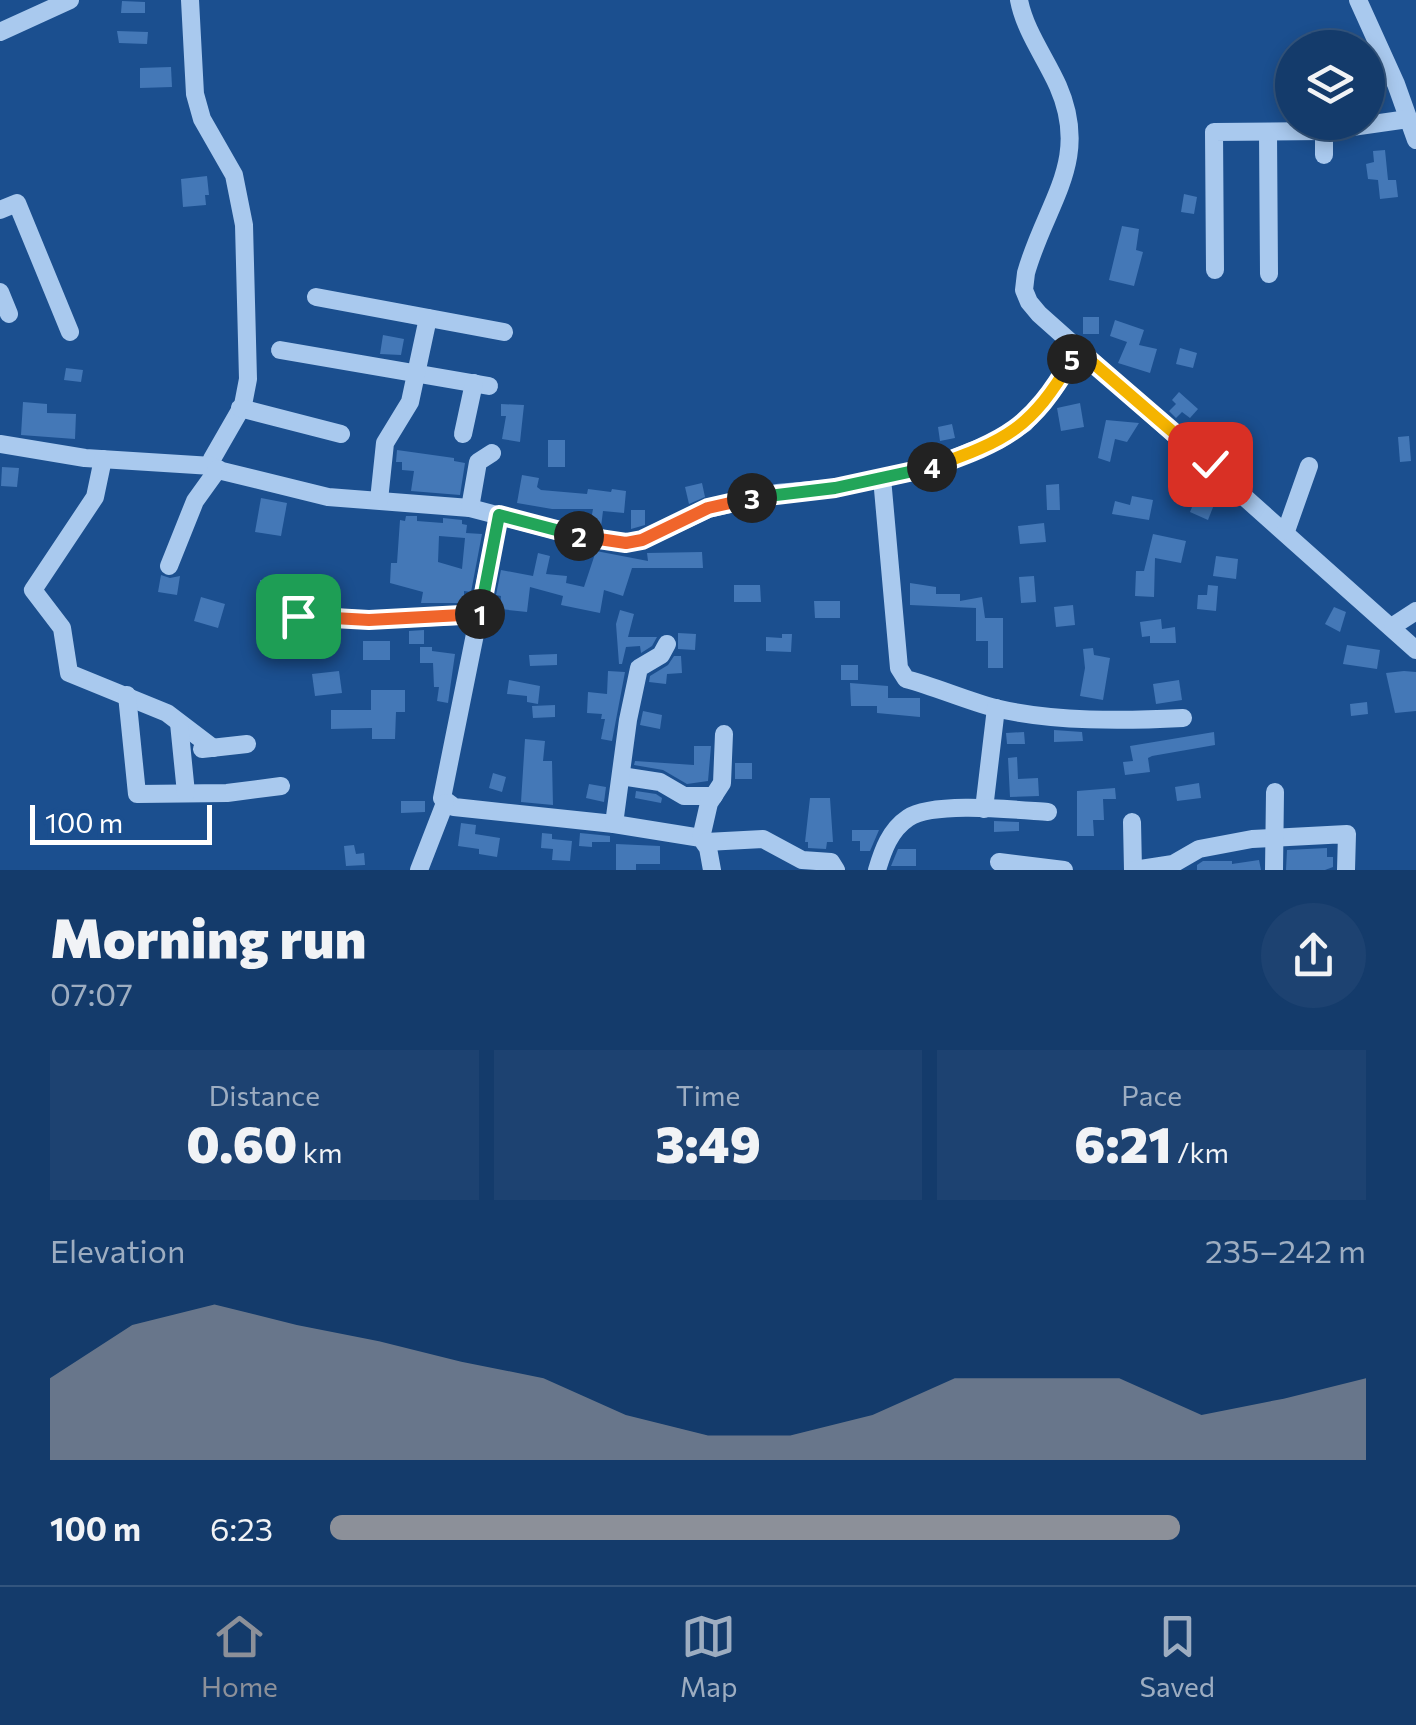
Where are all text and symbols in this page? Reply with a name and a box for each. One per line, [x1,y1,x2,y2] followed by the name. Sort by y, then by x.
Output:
[1275,30,1385,140] map controls
[1275,30,1385,140] button: layers
[1047,334,1097,384] pin: 5
[1064,342,1080,376] text: 5
[1168,422,1253,507] pin
[1183,437,1238,492] icon: check
[907,442,957,492] pin: 4
[923,450,941,484] text: 4
[727,473,777,523] pin: 3
[744,481,760,515] text: 3
[554,511,604,561] pin: 2
[571,519,587,553] text: 2
[256,574,341,659] pin
[271,589,326,644] icon: arrive
[455,589,505,639] pin: 1
[474,597,486,631] text: 1
[30,800,212,844] scale bar
[45,805,123,839] text: 100 m
[50,902,366,969] text: Morning run
[1261,903,1366,1008] button: share
[50,973,133,1013] text: 07:07
[209,1078,320,1112] text: Distance
[676,1078,740,1112] text: Time
[1121,1078,1182,1112] text: Pace
[186,1112,297,1173] text: 0.60
[655,1112,761,1173] text: 3:49
[1074,1112,1172,1173] text: 6:21
[297,1135,342,1169] text: km
[1172,1135,1229,1169] text: /km
[50,1230,185,1270] text: Elevation
[1205,1230,1366,1270] text: 235–242 m
[50,1508,141,1548] text: 100 m
[210,1508,273,1548] text: 6:23
[201,1609,278,1703] tab: Home
[680,1609,738,1703] tab: Map
[1139,1609,1215,1703] tab: Saved

